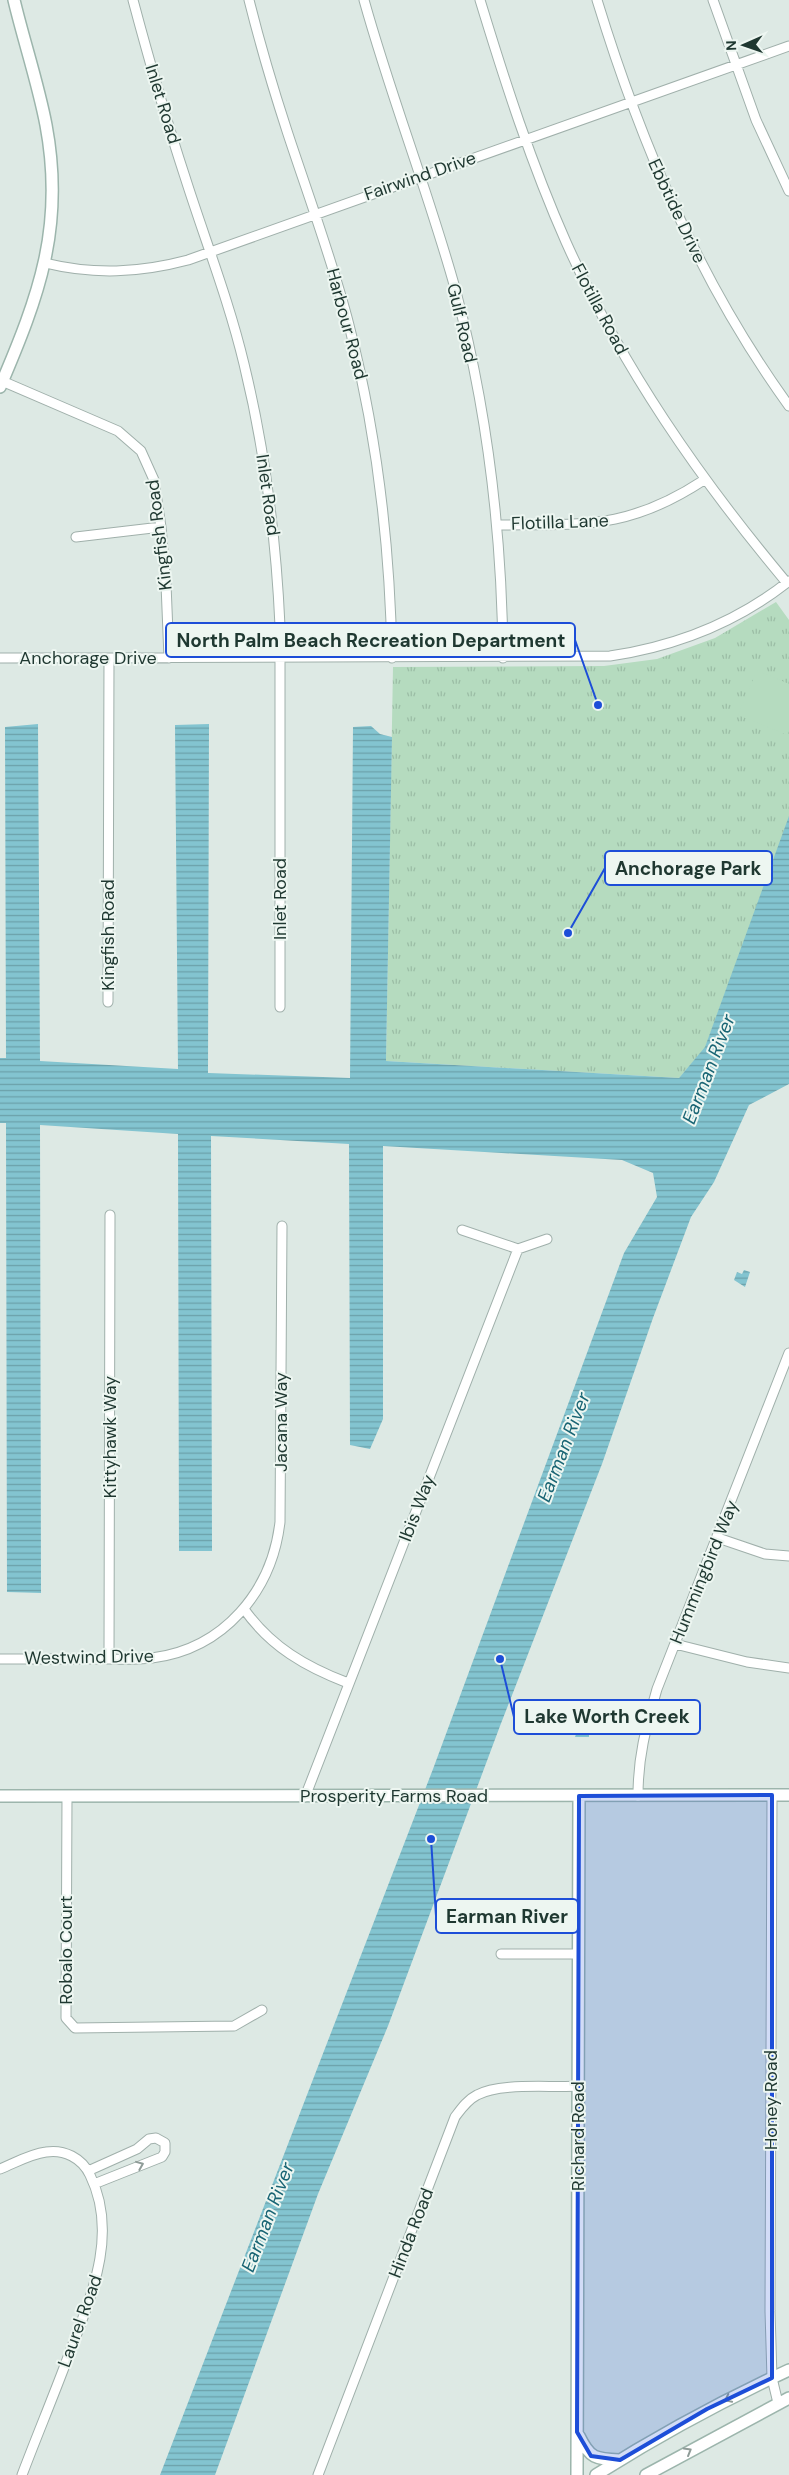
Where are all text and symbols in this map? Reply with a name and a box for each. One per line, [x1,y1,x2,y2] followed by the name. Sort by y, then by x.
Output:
[719,20,769,70] north arrow
[722,40,740,51] text: N
[140,61,186,147] street label: Inlet Road
[361,146,479,206] street label: Fairwind Drive
[642,155,712,267] street label: Ebbtide Drive
[566,259,634,359] street label: Flotilla Road
[321,266,373,382] street label: Harbour Road
[441,281,483,365] street label: Gulf Road
[250,453,286,537] street label: Inlet Road
[140,478,178,592] street label: Kingfish Road
[511,508,609,536] street label: Flotilla Lane
[166,623,575,657] callout: North Palm Beach Recreation Department
[176,628,566,653] text: North Palm Beach Recreation Department
[19,646,157,670] street label: Anchorage Drive
[605,851,772,885] callout: Anchorage Park
[615,856,761,881] text: Anchorage Park
[268,858,292,940] street label: Inlet Road
[96,879,120,991] street label: Kingfish Road
[676,1010,741,1127] water label: Earman River
[269,1372,293,1472] street label: Jacana Way
[98,1376,122,1498] street label: Kittyhawk Way
[531,1388,596,1505] water label: Earman River
[393,1471,441,1545] street label: Ibis Way
[664,1496,744,1648] street label: Hummingbird Way
[24,1644,154,1670] street label: Westwind Drive
[514,1700,700,1734] callout: Lake Worth Creek
[524,1704,690,1729] text: Lake Worth Creek
[300,1784,488,1808] street label: Prosperity Farms Road
[54,1896,78,2004] street label: Robalo Court
[436,1899,578,1933] callout: Earman River
[446,1904,568,1929] text: Earman River
[759,2050,783,2150] street label: Honey Road
[566,2081,590,2191] street label: Richard Road
[235,2158,300,2275] water label: Earman River
[135,2161,143,2171] one-way arrow
[383,2185,439,2281] street label: Hinda Road
[52,2271,108,2371] street label: Laurel Road
[724,2393,733,2403] one-way arrow
[683,2447,692,2457] one-way arrow

